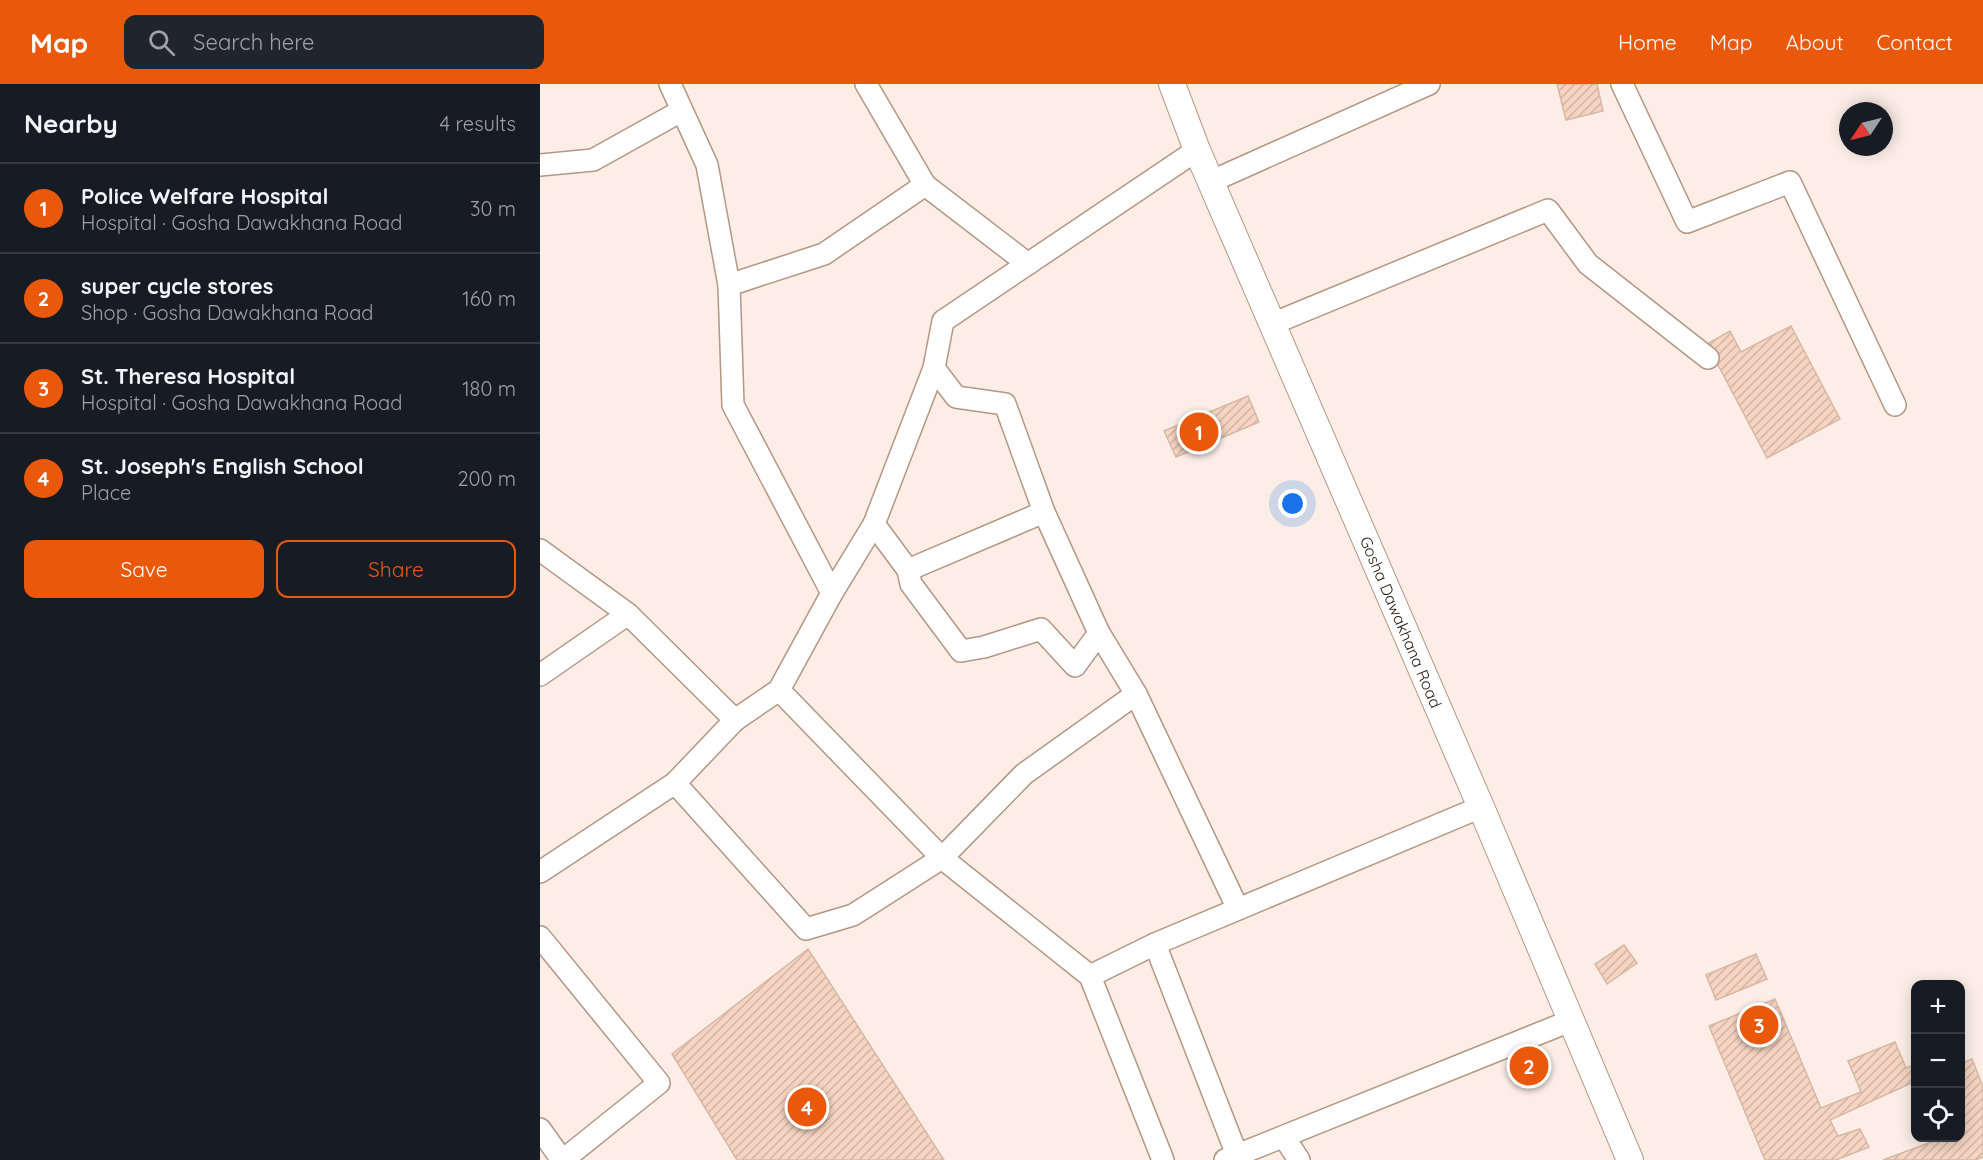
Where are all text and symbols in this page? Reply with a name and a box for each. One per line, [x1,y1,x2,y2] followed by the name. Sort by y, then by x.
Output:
[124,15,544,69] search box
[30,25,88,60] text: Map
[145,26,178,59] icon: search
[193,28,315,56] text: Search here
[1618,29,1677,55] text: Home
[1710,29,1753,55] text: Map
[1786,29,1844,55] text: About
[1877,29,1953,55] text: Contact
[1839,102,1893,156] north arrow
[24,107,118,140] text: Nearby
[440,111,516,136] text: 4 results
[81,182,328,210] text: Police Welfare Hospital
[40,196,47,221] text: 1
[470,196,516,221] text: 30 m
[81,210,402,235] text: Hospital · Gosha Dawakhana Road
[81,272,273,300] text: super cycle stores
[38,286,49,311] text: 2
[462,286,516,311] text: 160 m
[81,300,373,325] text: Shop · Gosha Dawakhana Road
[81,362,295,390] text: St. Theresa Hospital
[38,376,49,401] text: 3
[462,376,516,401] text: 180 m
[81,390,402,415] text: Hospital · Gosha Dawakhana Road
[1180,410,1218,454] pin: 1
[81,452,364,480] text: St. Joseph's English School
[38,466,49,491] text: 4
[457,466,516,491] text: 200 m
[81,480,131,505] text: Place
[1278,489,1307,518] your location
[1356,533,1446,711] street label: Gosha Dawakhana Road
[24,540,264,598] button: Save
[276,540,516,598] button: Share
[1911,980,1965,1142] map controls
[1911,980,1965,1034] button: +
[1740,1002,1778,1048] pin: 3
[1911,1034,1965,1088] button: −
[1510,1044,1548,1088] pin: 2
[788,1084,826,1130] pin: 4
[1911,1088,1965,1142] button: locate

